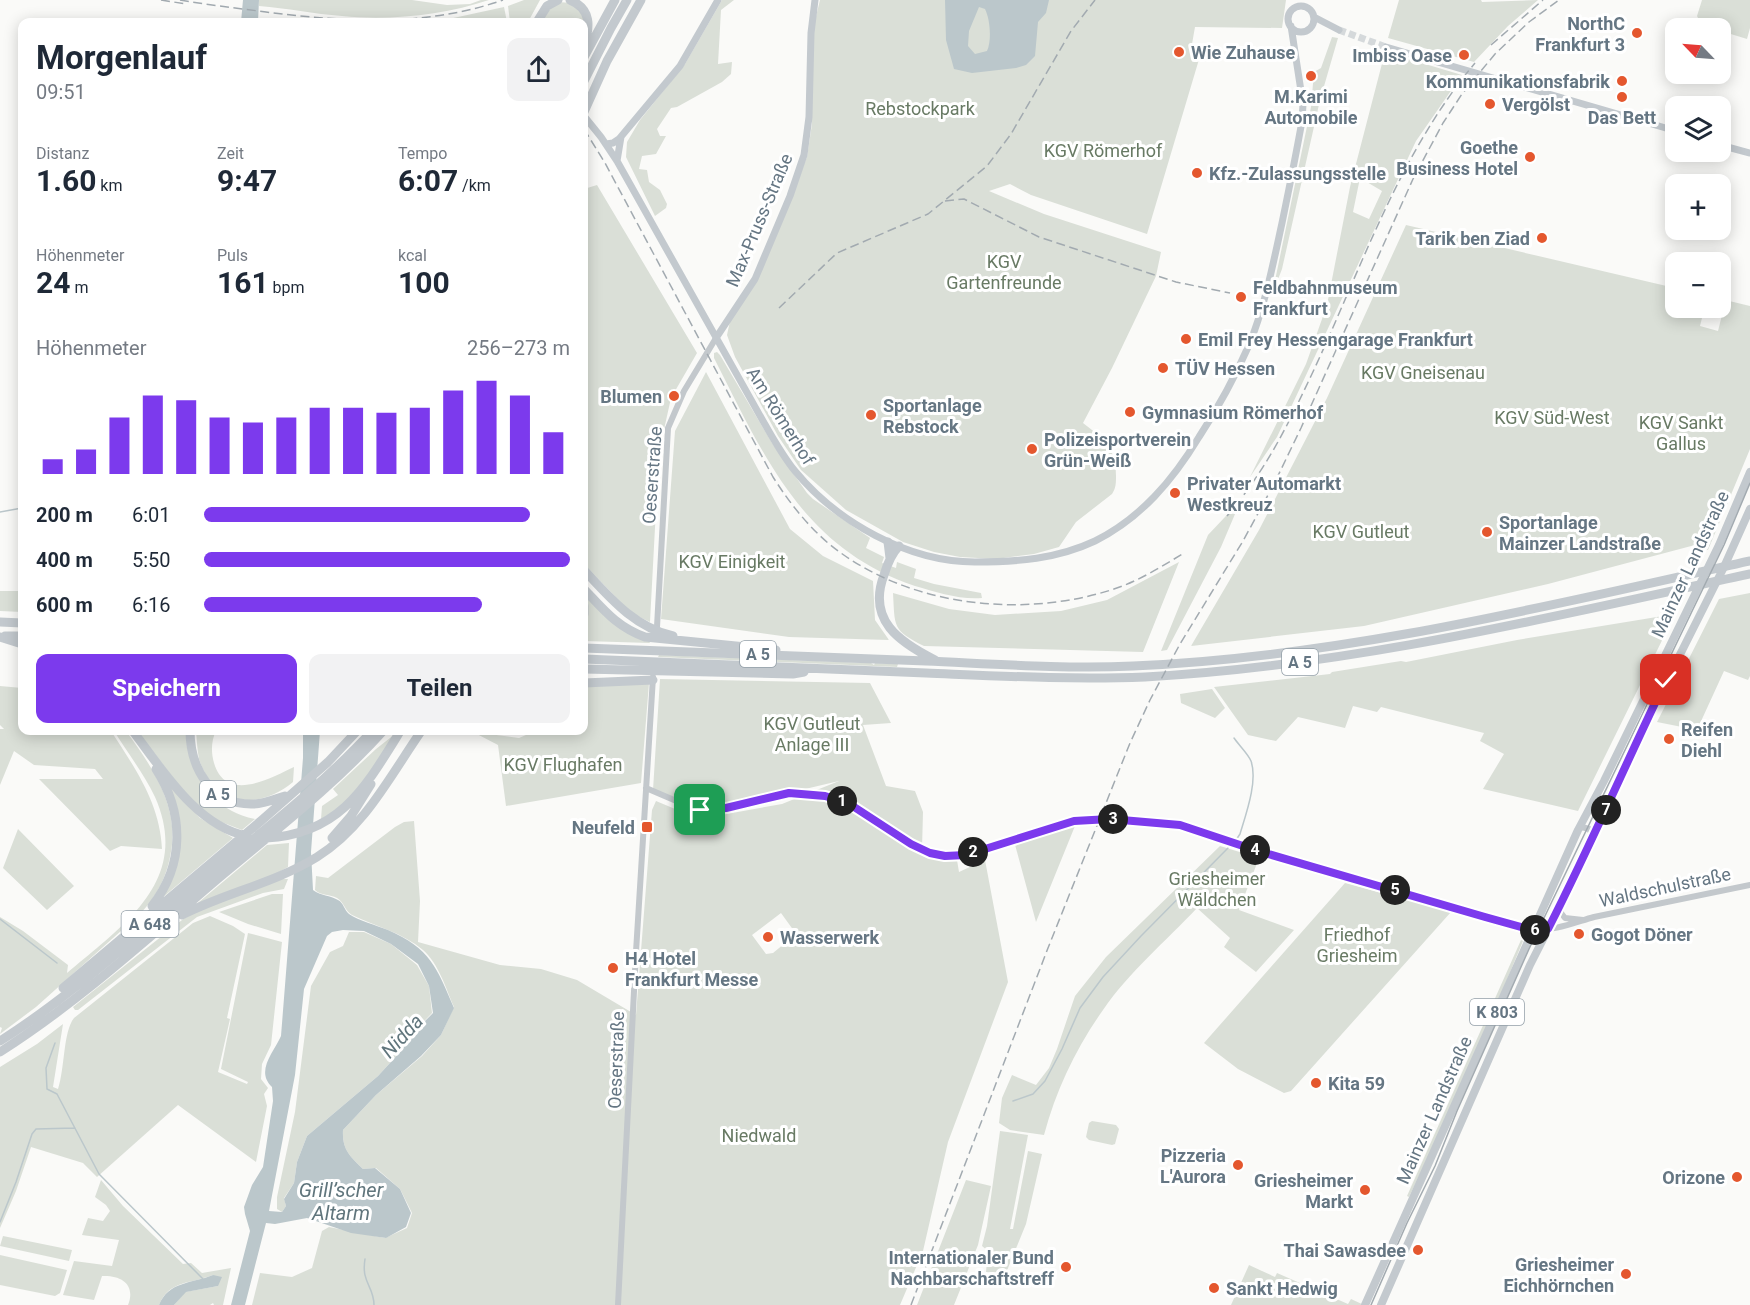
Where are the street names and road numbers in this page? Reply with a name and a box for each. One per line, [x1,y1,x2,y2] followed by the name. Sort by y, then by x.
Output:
[721,150,797,290] street label: Max-Pruss-Straße
[743,363,820,469] street label: Am Römerhof
[638,425,666,525] street label: Oeserstraße
[1647,487,1733,641] street label: Mainzer Landstraße
[740,641,776,667] road number: A 5
[1282,649,1318,675] road number: A 5
[200,781,236,807] road number: A 5
[1597,863,1733,911] street label: Waldschulstraße
[122,911,178,937] road number: A 648
[1470,999,1524,1025] road number: K 803
[604,1011,628,1109] street label: Oeserstraße
[1392,1033,1476,1187] street label: Mainzer Landstraße

